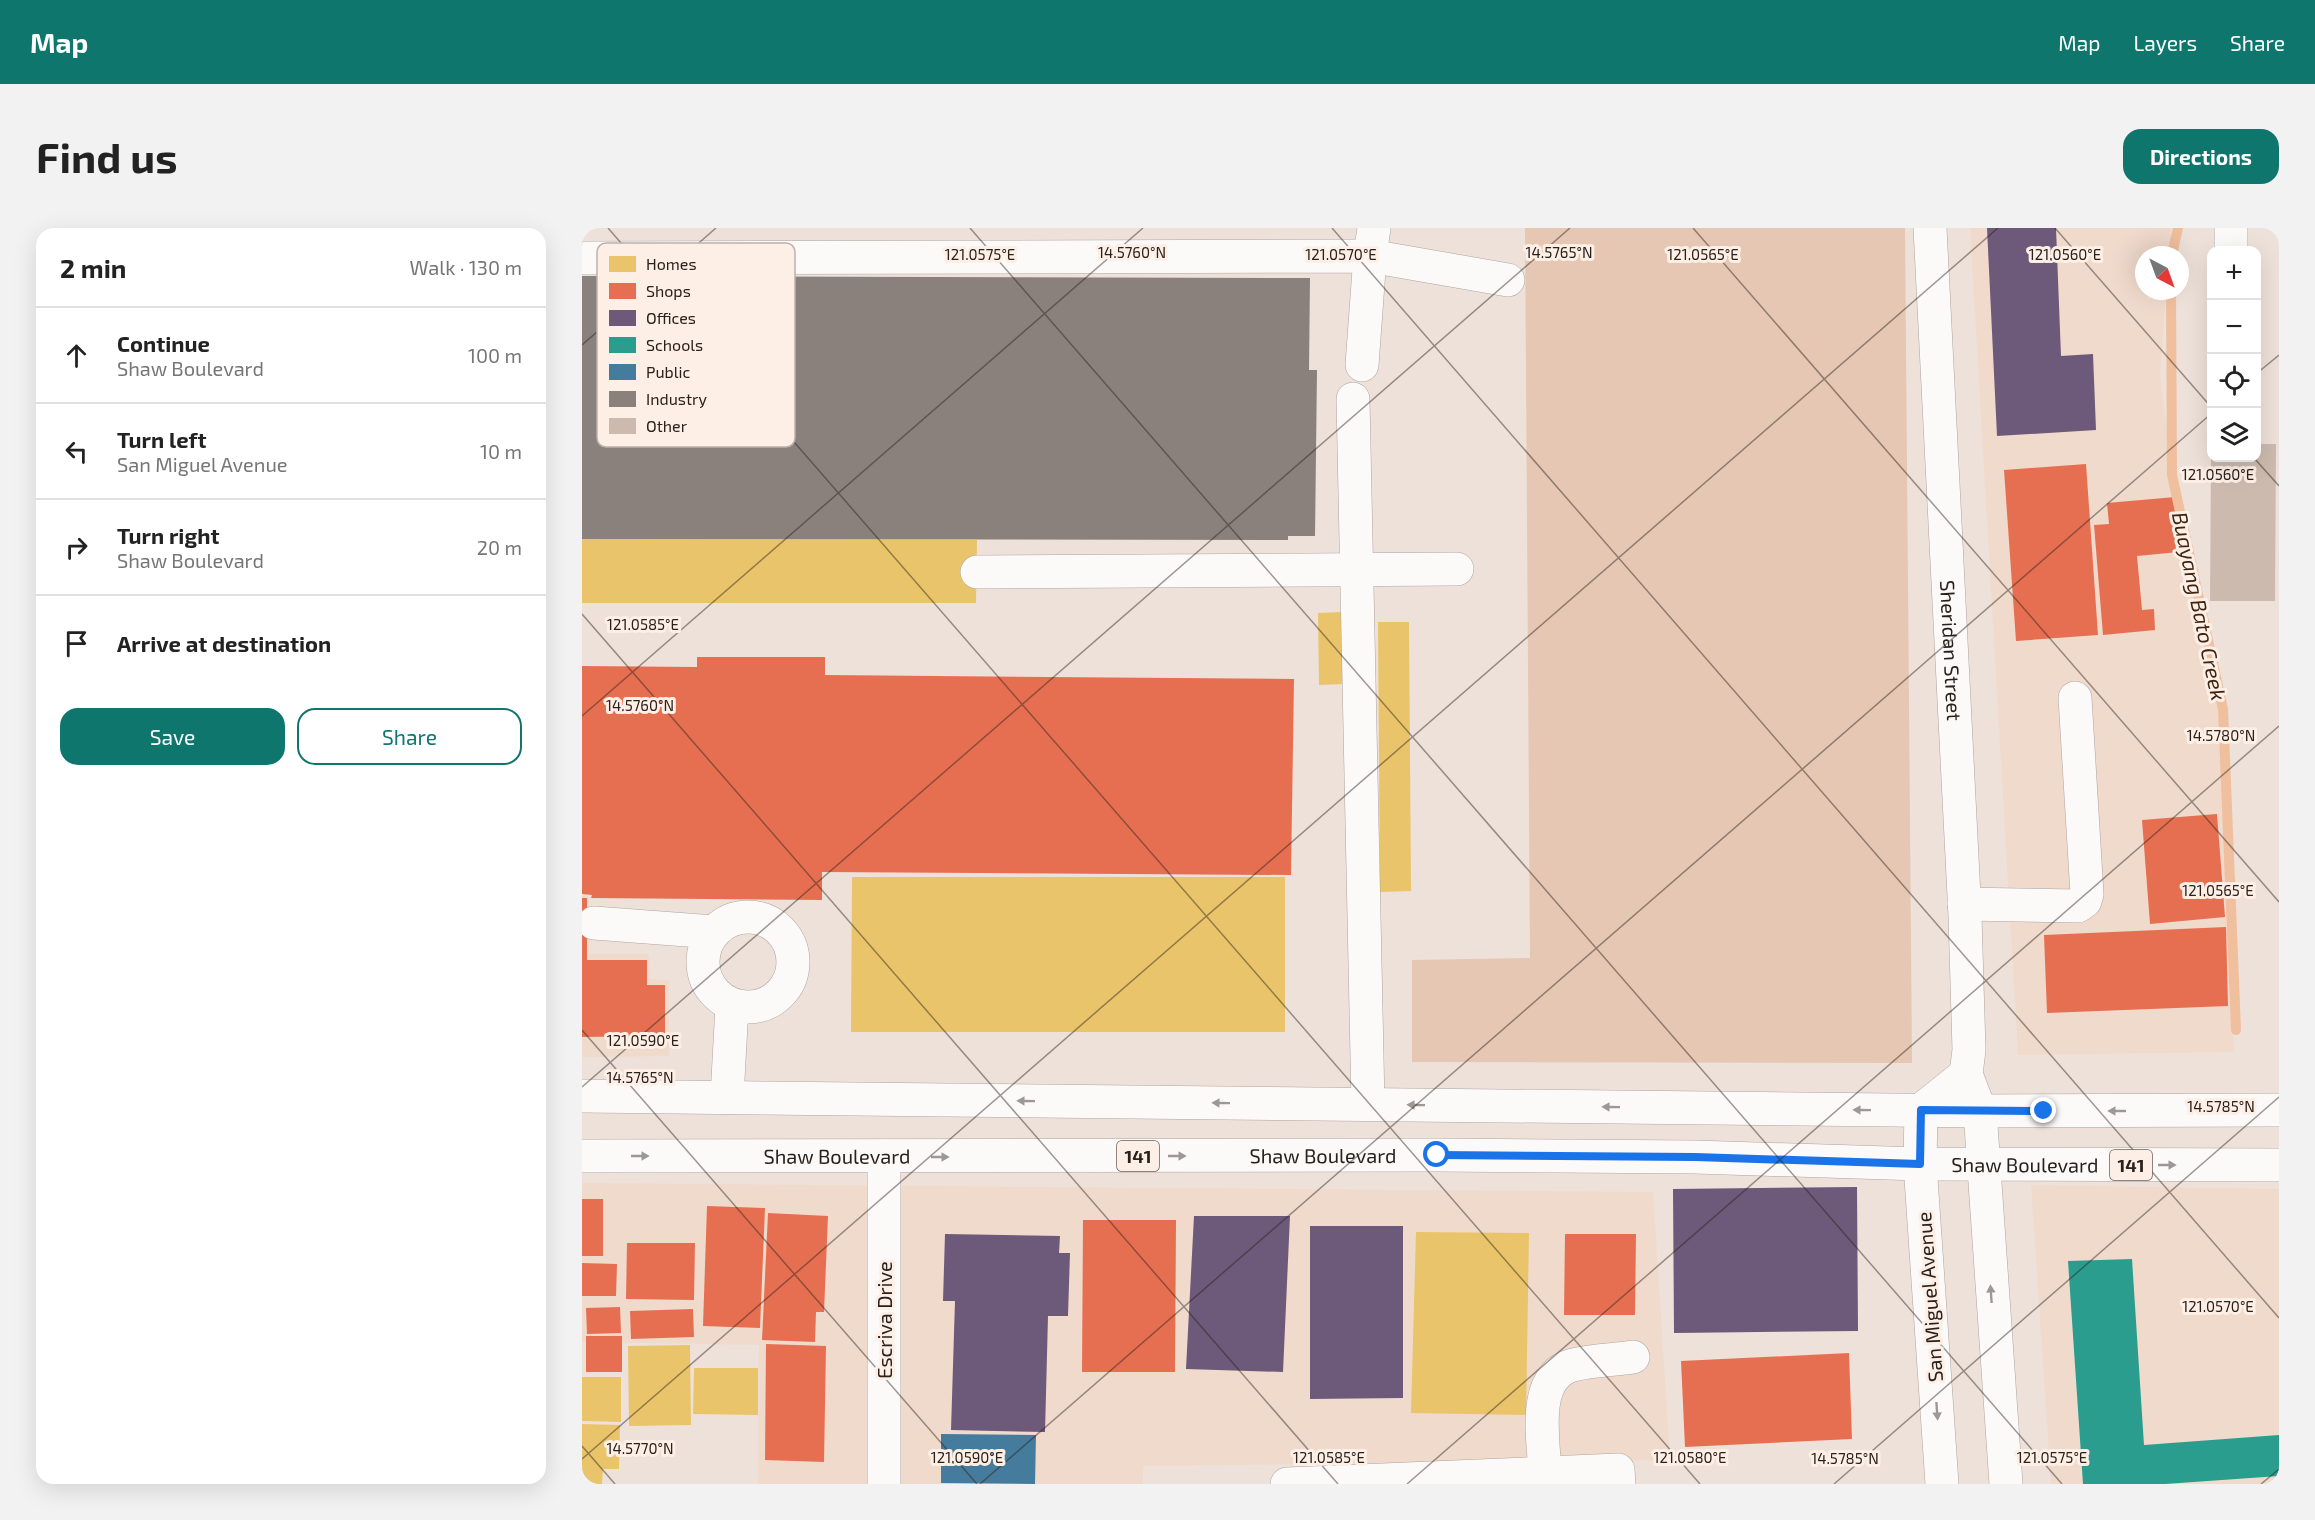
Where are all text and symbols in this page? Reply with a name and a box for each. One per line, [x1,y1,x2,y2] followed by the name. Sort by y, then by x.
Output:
[30,25,88,59] text: Map
[2058,30,2100,55] text: Map
[2133,30,2197,55] text: Layers
[2230,30,2285,55] text: Share
[2123,129,2279,184] button: Directions
[36,131,178,181] text: Find us
[597,243,795,447] legend
[1098,243,1166,261] text: 14.5760°N
[1526,243,1593,261] text: 14.5765°N
[945,245,1015,263] text: 121.0575°E
[1305,245,1377,263] text: 121.0570°E
[1667,245,1739,263] text: 121.0565°E
[2029,245,2101,263] text: 121.0560°E
[2135,246,2189,300] north arrow
[2207,246,2261,462] map controls
[2207,246,2261,300] button: +
[60,252,126,283] text: 2 min
[646,254,697,273] text: Homes
[410,255,522,279] text: Walk · 130 m
[646,281,691,300] text: Shops
[2207,300,2261,354] button: −
[646,308,696,327] text: Offices
[117,330,210,356] text: Continue
[646,335,703,354] text: Schools
[60,339,93,372] icon: ahead
[468,343,522,367] text: 100 m
[2207,354,2261,408] button: locate
[117,356,264,380] text: Shaw Boulevard
[646,362,690,381] text: Public
[646,389,707,408] text: Industry
[2207,408,2261,462] button: layers
[646,416,688,435] text: Other
[117,426,206,452] text: Turn left
[60,435,93,468] icon: left
[480,439,522,463] text: 10 m
[117,452,288,476] text: San Miguel Avenue
[2182,465,2254,483] text: 121.0560°E
[2167,509,2232,703] water label: Buayang Bato Creek
[117,522,219,548] text: Turn right
[60,531,93,564] icon: right
[477,535,522,559] text: 20 m
[117,548,264,572] text: Shaw Boulevard
[1936,580,1967,722] street label: Sheridan Street
[607,615,679,633] text: 121.0585°E
[60,627,93,660] icon: arrive
[117,630,331,656] text: Arrive at destination
[606,696,674,714] text: 14.5760°N
[60,708,285,765] button: Save
[297,708,522,765] button: Share
[2187,726,2255,744] text: 14.5780°N
[2182,881,2254,899] text: 121.0565°E
[607,1031,679,1049] text: 121.0590°E
[607,1068,674,1086] text: 14.5765°N
[1017,1096,1036,1106] one-way arrow
[2030,1097,2056,1123] route end
[2187,1097,2255,1115] text: 14.5785°N
[1212,1098,1231,1108] one-way arrow
[1407,1100,1426,1110] one-way arrow
[1602,1102,1621,1112] one-way arrow
[1853,1105,1872,1115] one-way arrow
[2107,1106,2126,1116] one-way arrow
[1117,1141,1159,1171] road number: 141
[1423,1141,1449,1167] route start
[1249,1143,1397,1167] street label: Shaw Boulevard
[763,1144,911,1168] street label: Shaw Boulevard
[2110,1150,2152,1180] road number: 141
[631,1151,650,1161] one-way arrow
[1168,1151,1187,1161] one-way arrow
[931,1152,950,1162] one-way arrow
[1951,1152,2098,1176] street label: Shaw Boulevard
[2158,1160,2177,1170] one-way arrow
[1911,1211,1947,1383] street label: San Miguel Avenue
[872,1261,896,1379] street label: Escriva Drive
[1987,1284,1996,1303] one-way arrow
[2182,1297,2254,1315] text: 121.0570°E
[1933,1402,1942,1421] one-way arrow
[606,1439,674,1457] text: 14.5770°N
[931,1448,1003,1466] text: 121.0590°E
[1293,1448,1365,1466] text: 121.0585°E
[1654,1448,1726,1466] text: 121.0580°E
[2017,1448,2087,1466] text: 121.0575°E
[1811,1449,1879,1467] text: 14.5785°N

